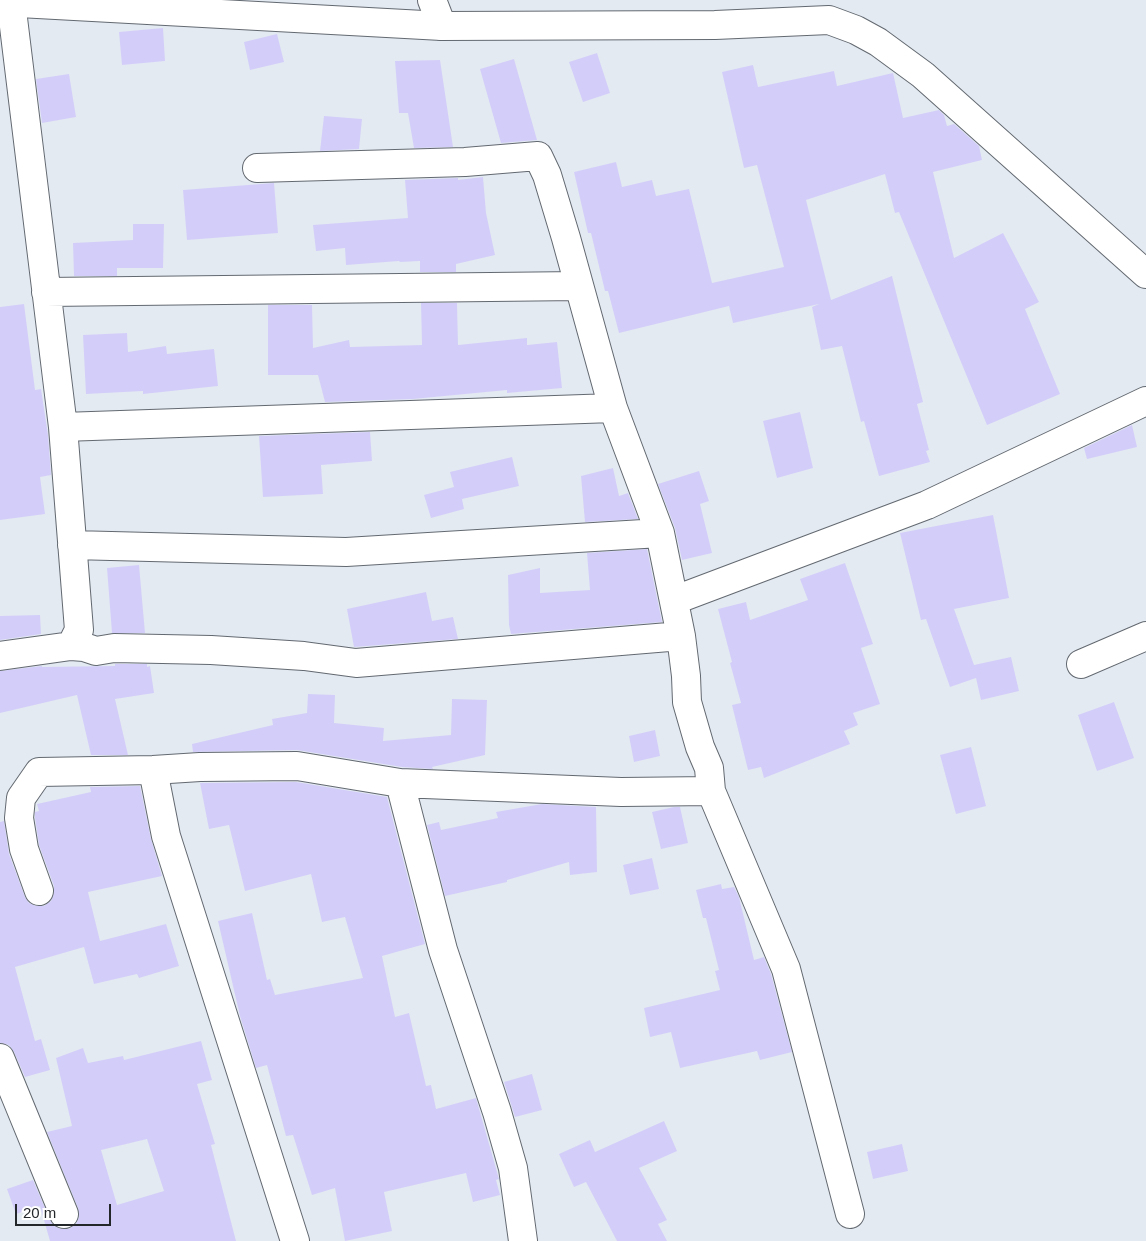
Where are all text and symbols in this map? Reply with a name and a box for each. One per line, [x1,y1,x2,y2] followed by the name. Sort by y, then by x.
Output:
[18,1194,114,1226] scale bar
[23,1204,56,1221] text: 20 m

